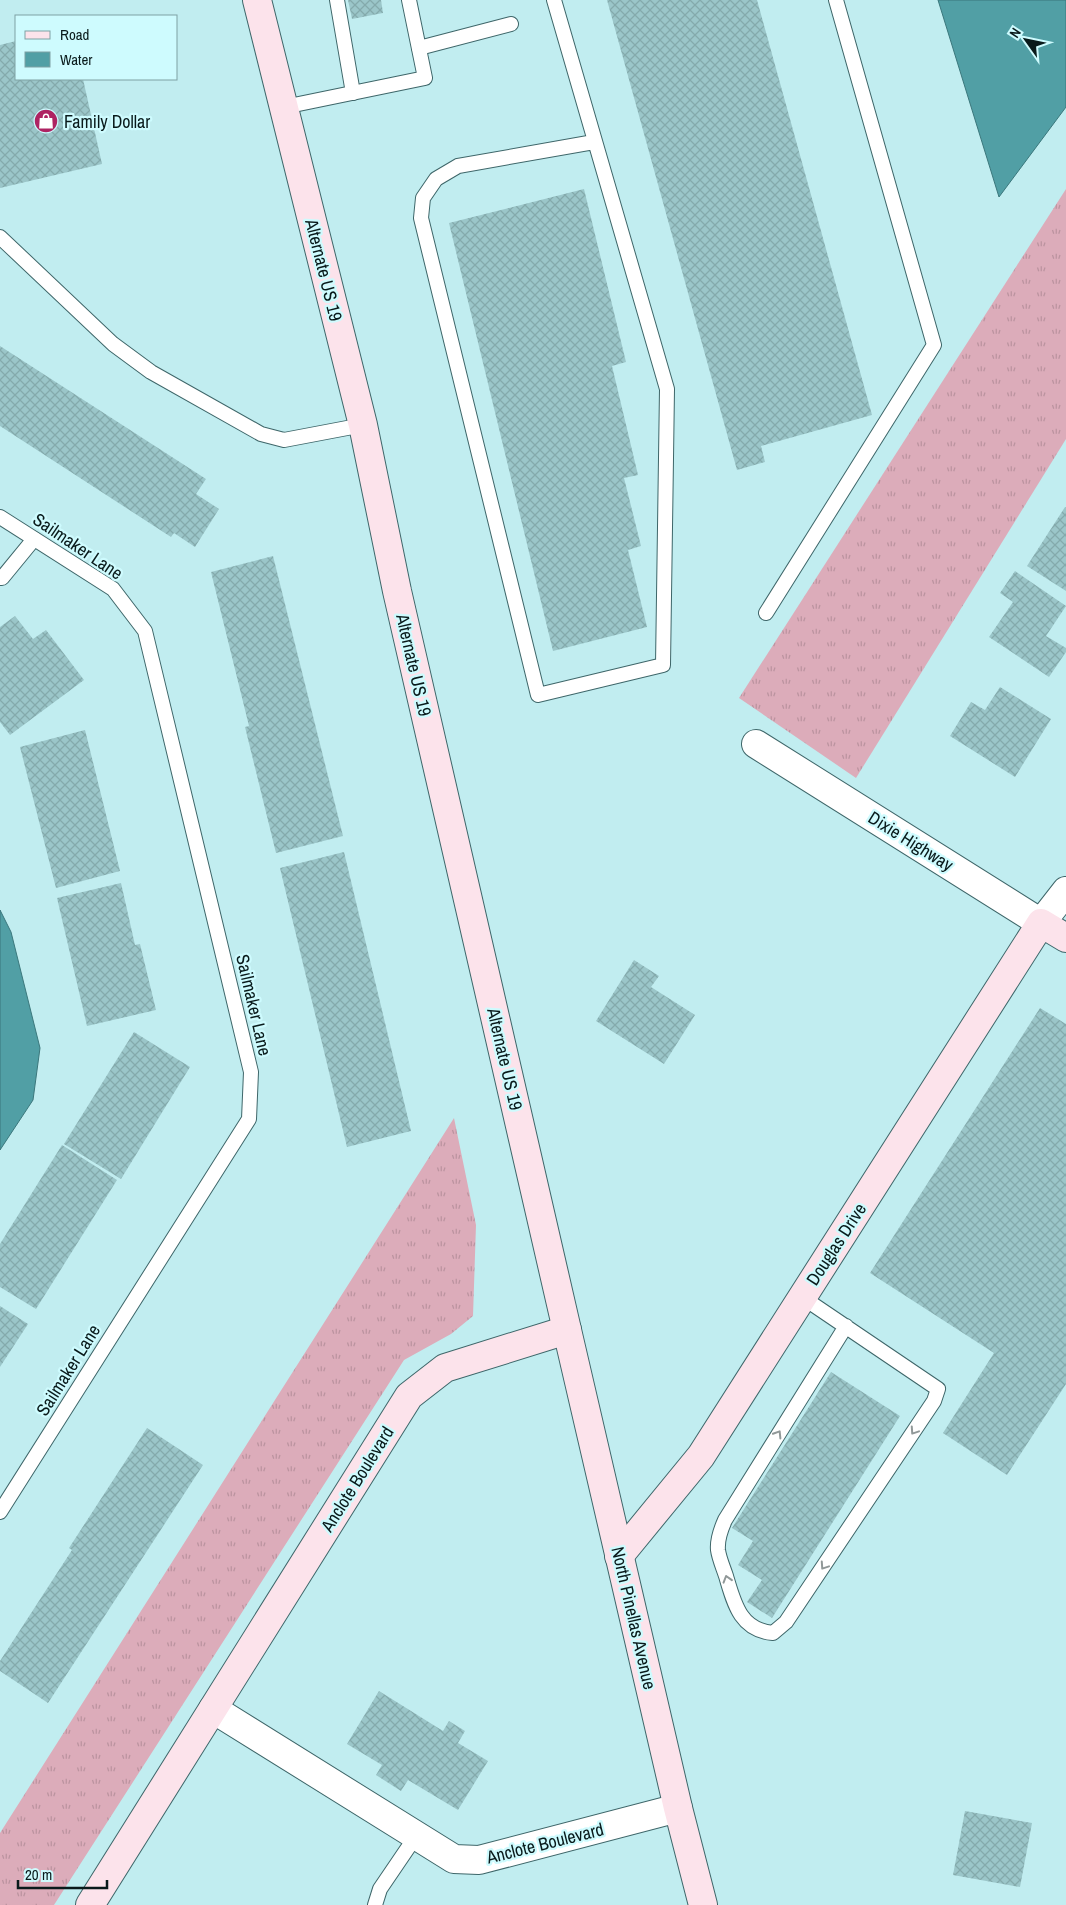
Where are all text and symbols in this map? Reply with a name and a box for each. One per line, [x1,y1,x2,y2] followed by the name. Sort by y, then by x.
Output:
[15,15,178,80] legend
[1001,15,1051,65] north arrow
[60,24,89,45] text: Road
[1005,25,1025,41] text: N
[60,49,92,70] text: Water
[33,108,59,134] shop icon: Family Dollar
[64,109,150,134] place label: Family Dollar
[299,215,349,324] street label: Alternate US 19
[28,507,128,585] street label: Sailmaker Lane
[390,610,438,719] street label: Alternate US 19
[864,805,959,877] street label: Dixie Highway
[230,952,278,1058] street label: Sailmaker Lane
[481,1004,529,1113] street label: Alternate US 19
[800,1198,872,1290] street label: Douglas Drive
[30,1320,106,1420] street label: Sailmaker Lane
[314,1422,399,1537] street label: Anclote Boulevard
[911,1425,920,1434] one-way arrow
[772,1431,782,1440] one-way arrow
[605,1544,663,1692] street label: North Pinellas Avenue
[821,1560,830,1569] one-way arrow
[723,1575,733,1584] one-way arrow
[483,1816,606,1870] street label: Anclote Boulevard
[18,1858,106,1890] scale bar
[25,1864,52,1885] text: 20 m

